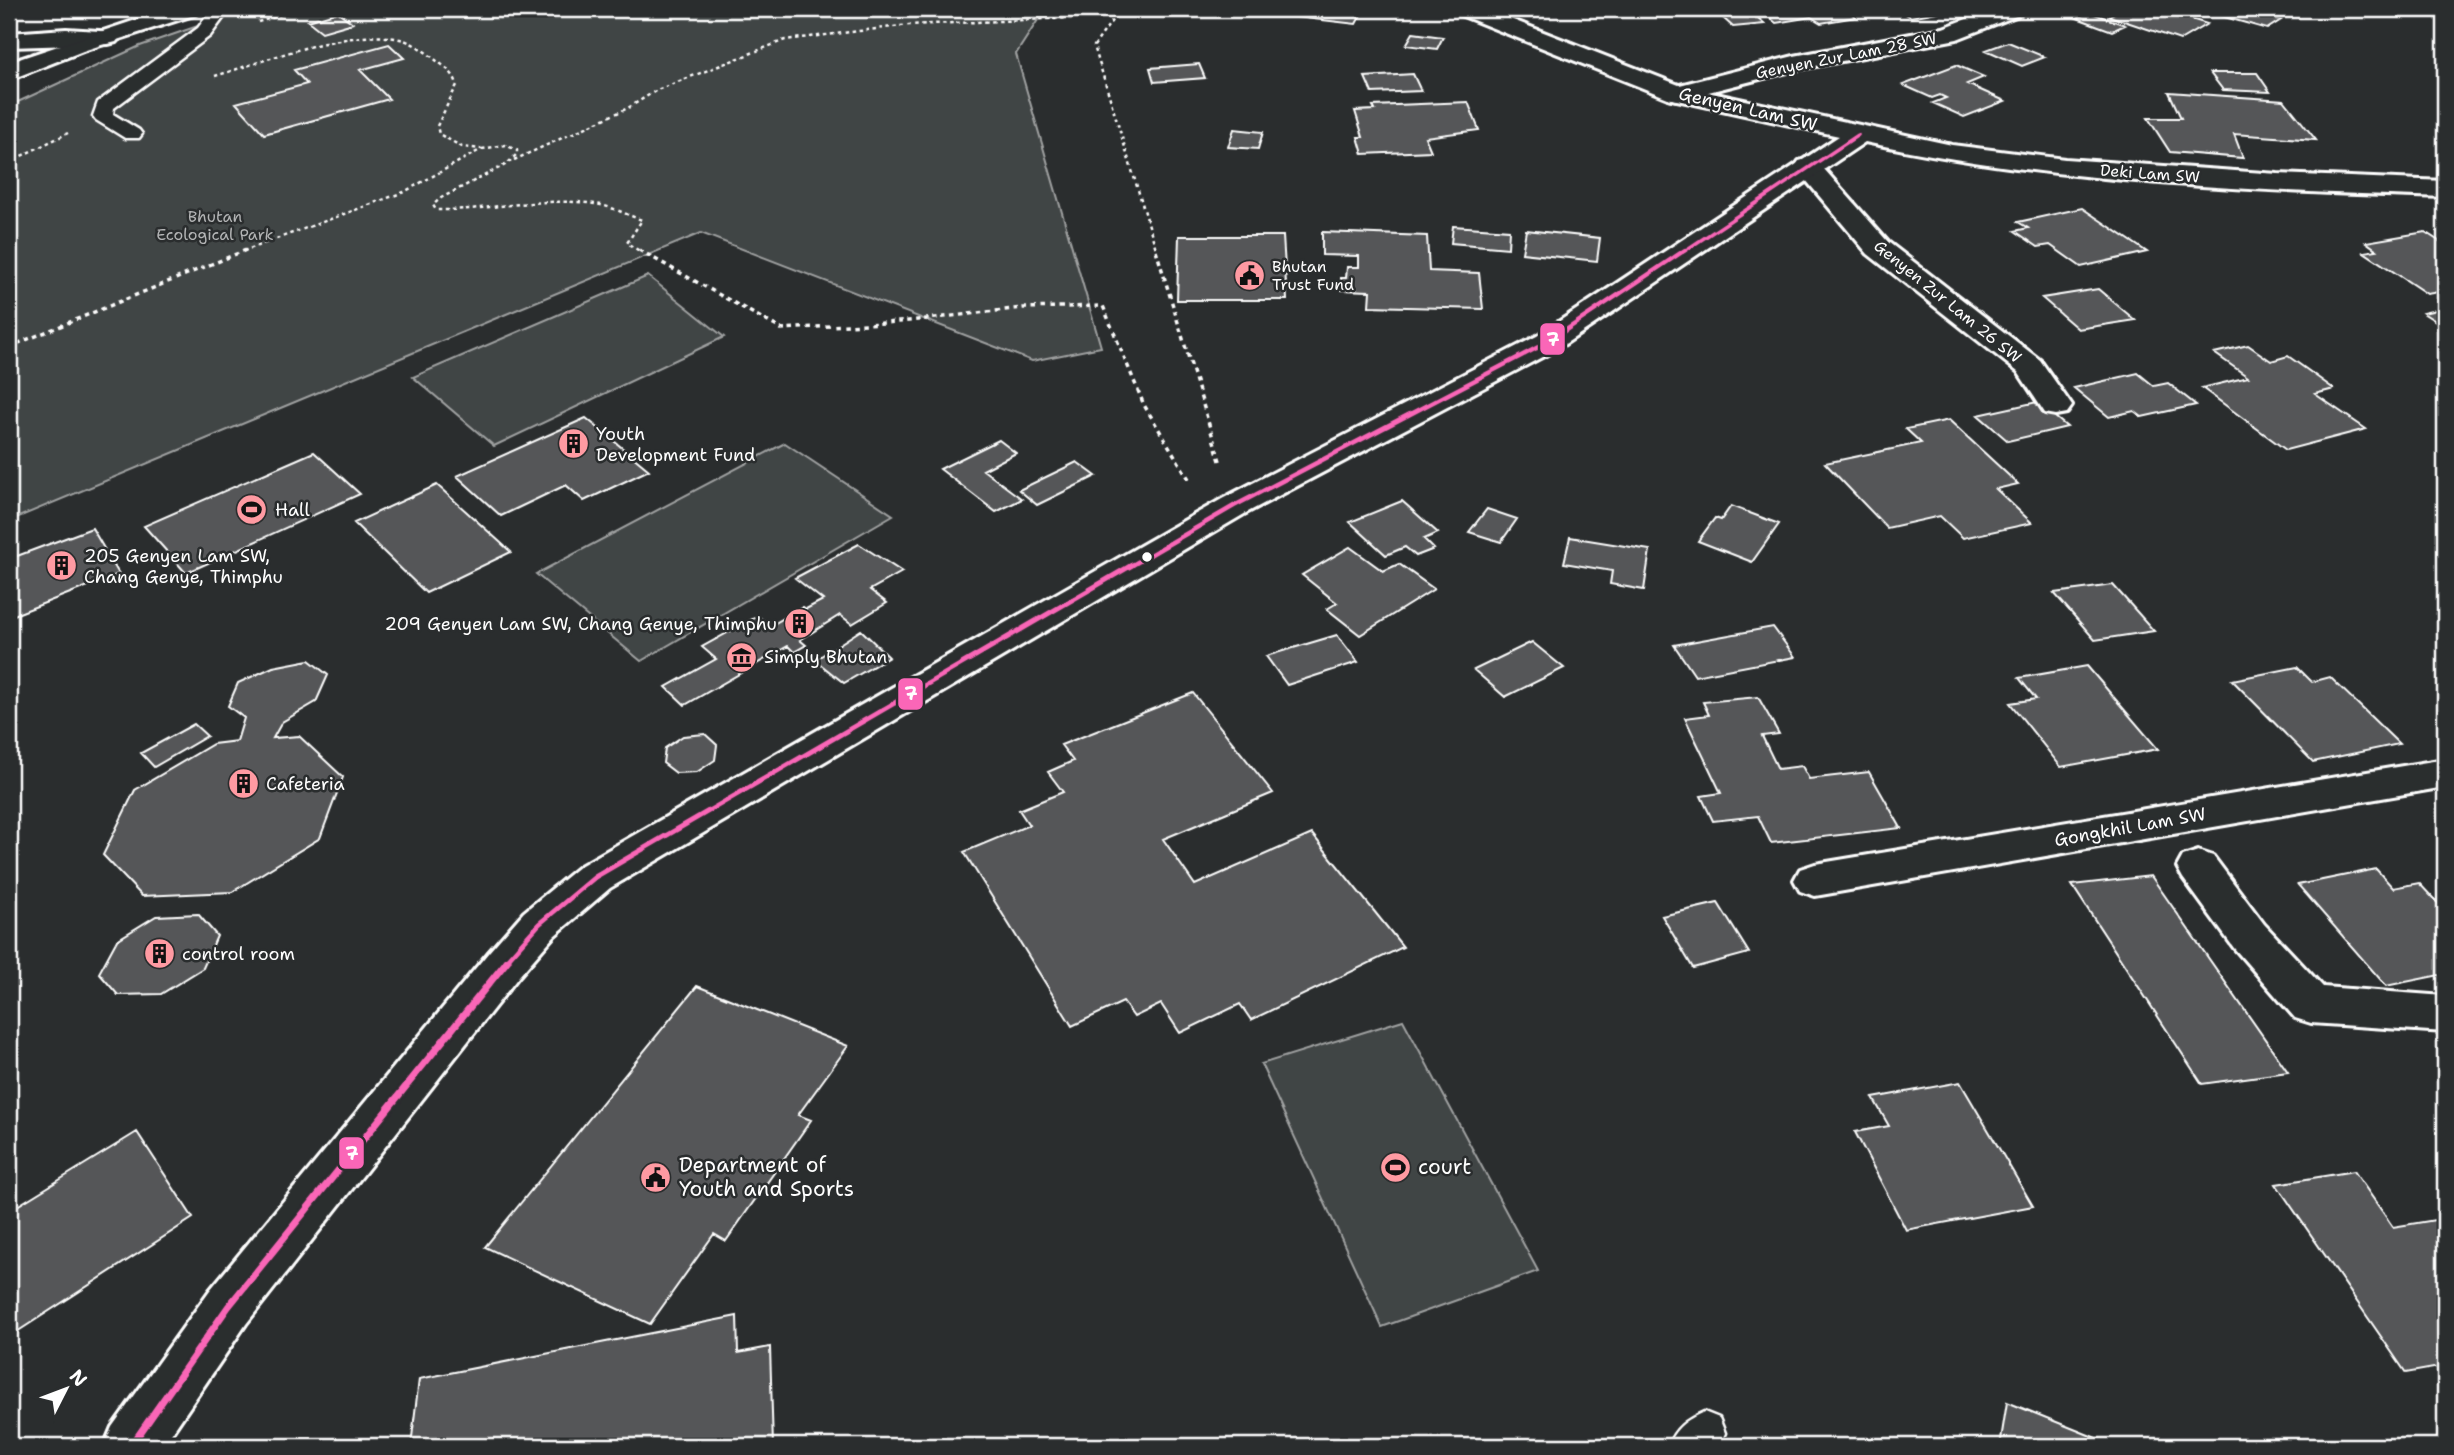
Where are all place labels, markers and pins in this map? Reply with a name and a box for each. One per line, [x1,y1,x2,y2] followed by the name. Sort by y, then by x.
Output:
[1272,256,1354,295] place label: Bhutan Trust Fund
[1232,258,1266,292] public building icon: Bhutan Trust Fund
[596,422,756,467] place label: Youth Development Fund
[556,427,590,461] building icon: Youth Development Fund
[235,493,269,527] sports icon: Hall
[275,498,310,522] place label: Hall
[84,544,283,589] place label: 205 Genyen Lam SW, Chang Genye, Thimphu
[44,549,78,583] building icon: 205 Genyen Lam SW, Chang Genye, Thimphu
[1140,550,1154,564] unlabelled marker
[783,607,817,641] building icon: 209 Genyen Lam SW, Chang Genye, Thimphu
[384,612,777,636] place label: 209 Genyen Lam SW, Chang Genye, Thimphu
[724,640,758,674] museum icon: Simply Bhutan
[764,645,887,669] place label: Simply Bhutan
[226,767,260,801] building icon: Cafeteria
[266,772,345,796] place label: Cafeteria
[142,937,176,971] building icon: control room
[182,942,295,966] place label: control room
[1378,1150,1412,1184] sports icon: court
[679,1151,854,1203] place label: Department of Youth and Sports
[1418,1153,1471,1181] place label: court
[639,1160,673,1194] public building icon: Department of Youth and Sports

